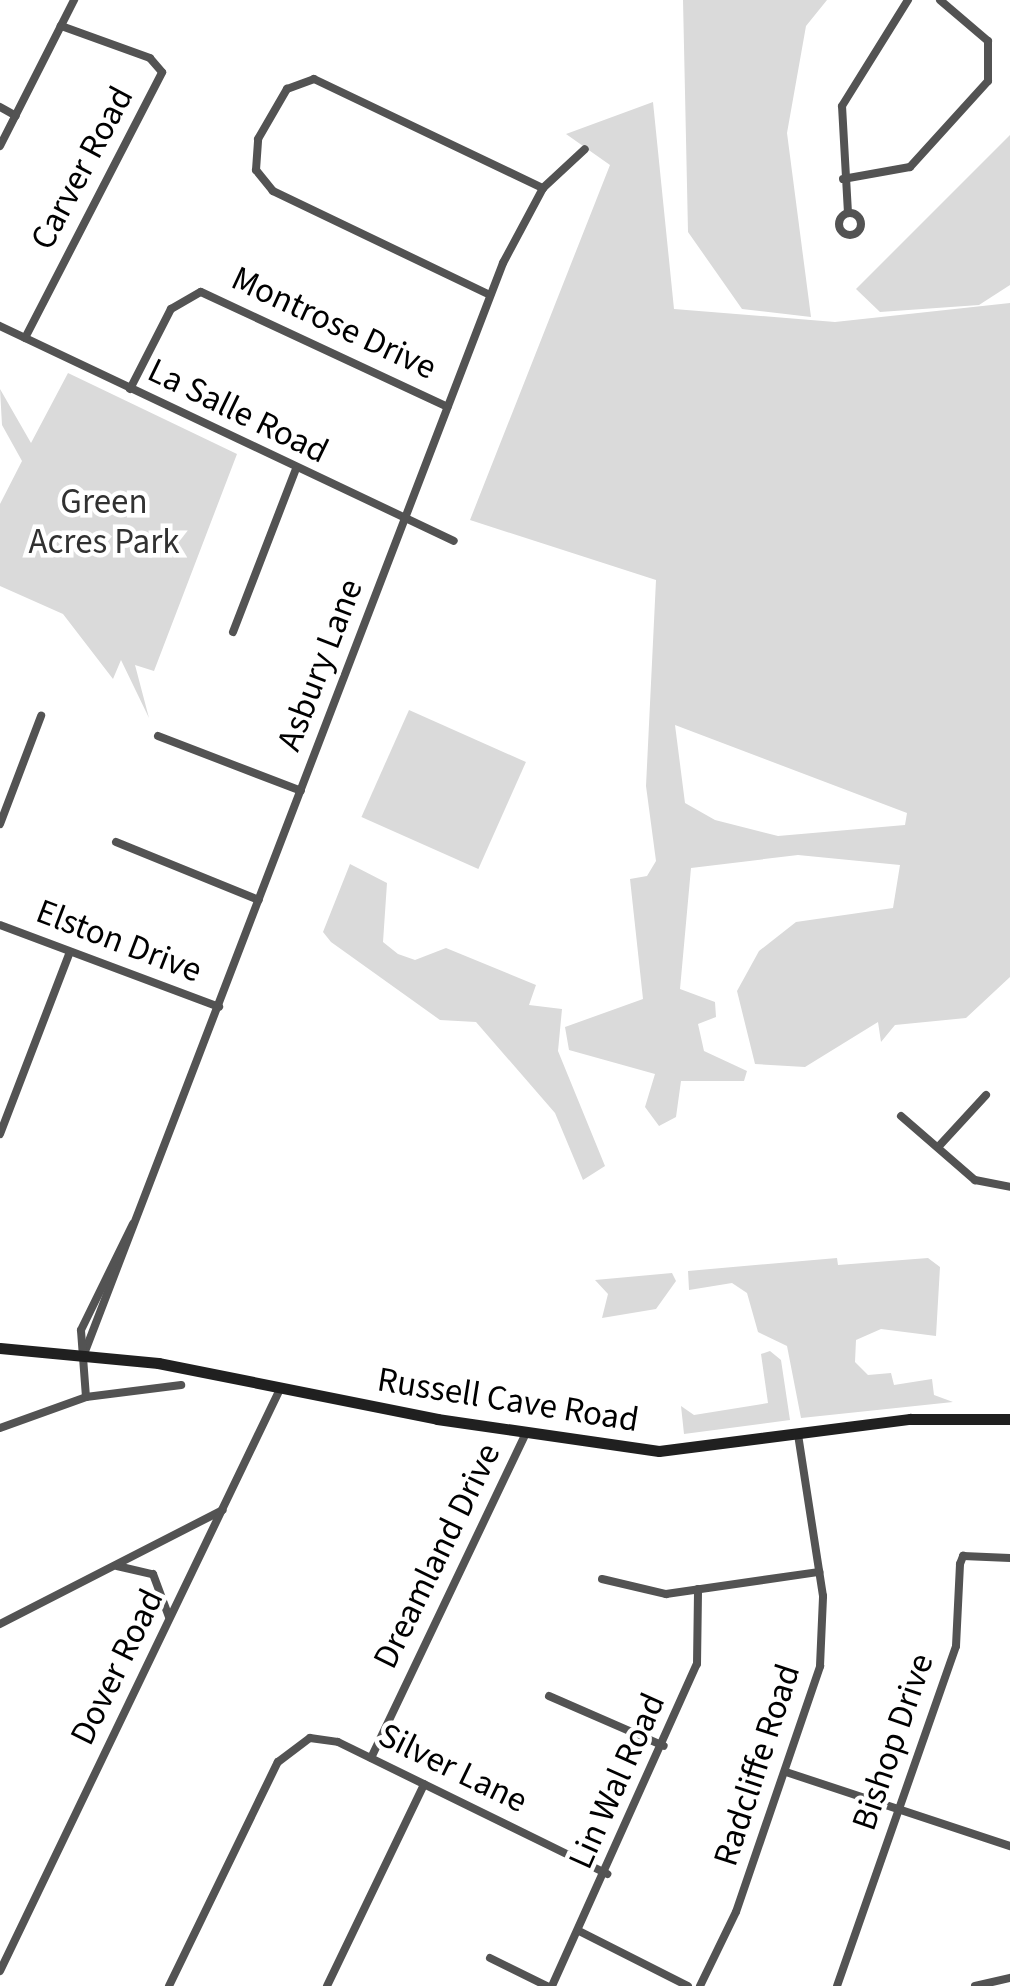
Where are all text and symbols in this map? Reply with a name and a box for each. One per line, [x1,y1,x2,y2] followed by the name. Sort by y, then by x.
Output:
[22,79,142,257] street label: Carver Road
[225,257,443,389] street label: Montrose Drive
[141,349,335,473] street label: La Salle Road
[28,481,180,563] park label: Green Acres Park
[268,573,372,757] street label: Asbury Lane
[30,890,208,992] street label: Elston Drive
[374,1359,642,1441] street label: Russell Cave Road
[364,1437,510,1675] street label: Dreamland Drive
[61,1582,173,1752] street label: Dover Road
[843,1648,943,1836] street label: Bishop Drive
[705,1659,809,1871] street label: Radcliffe Road
[560,1687,674,1875] street label: Lin Wal Road
[372,1714,534,1822] street label: Silver Lane

